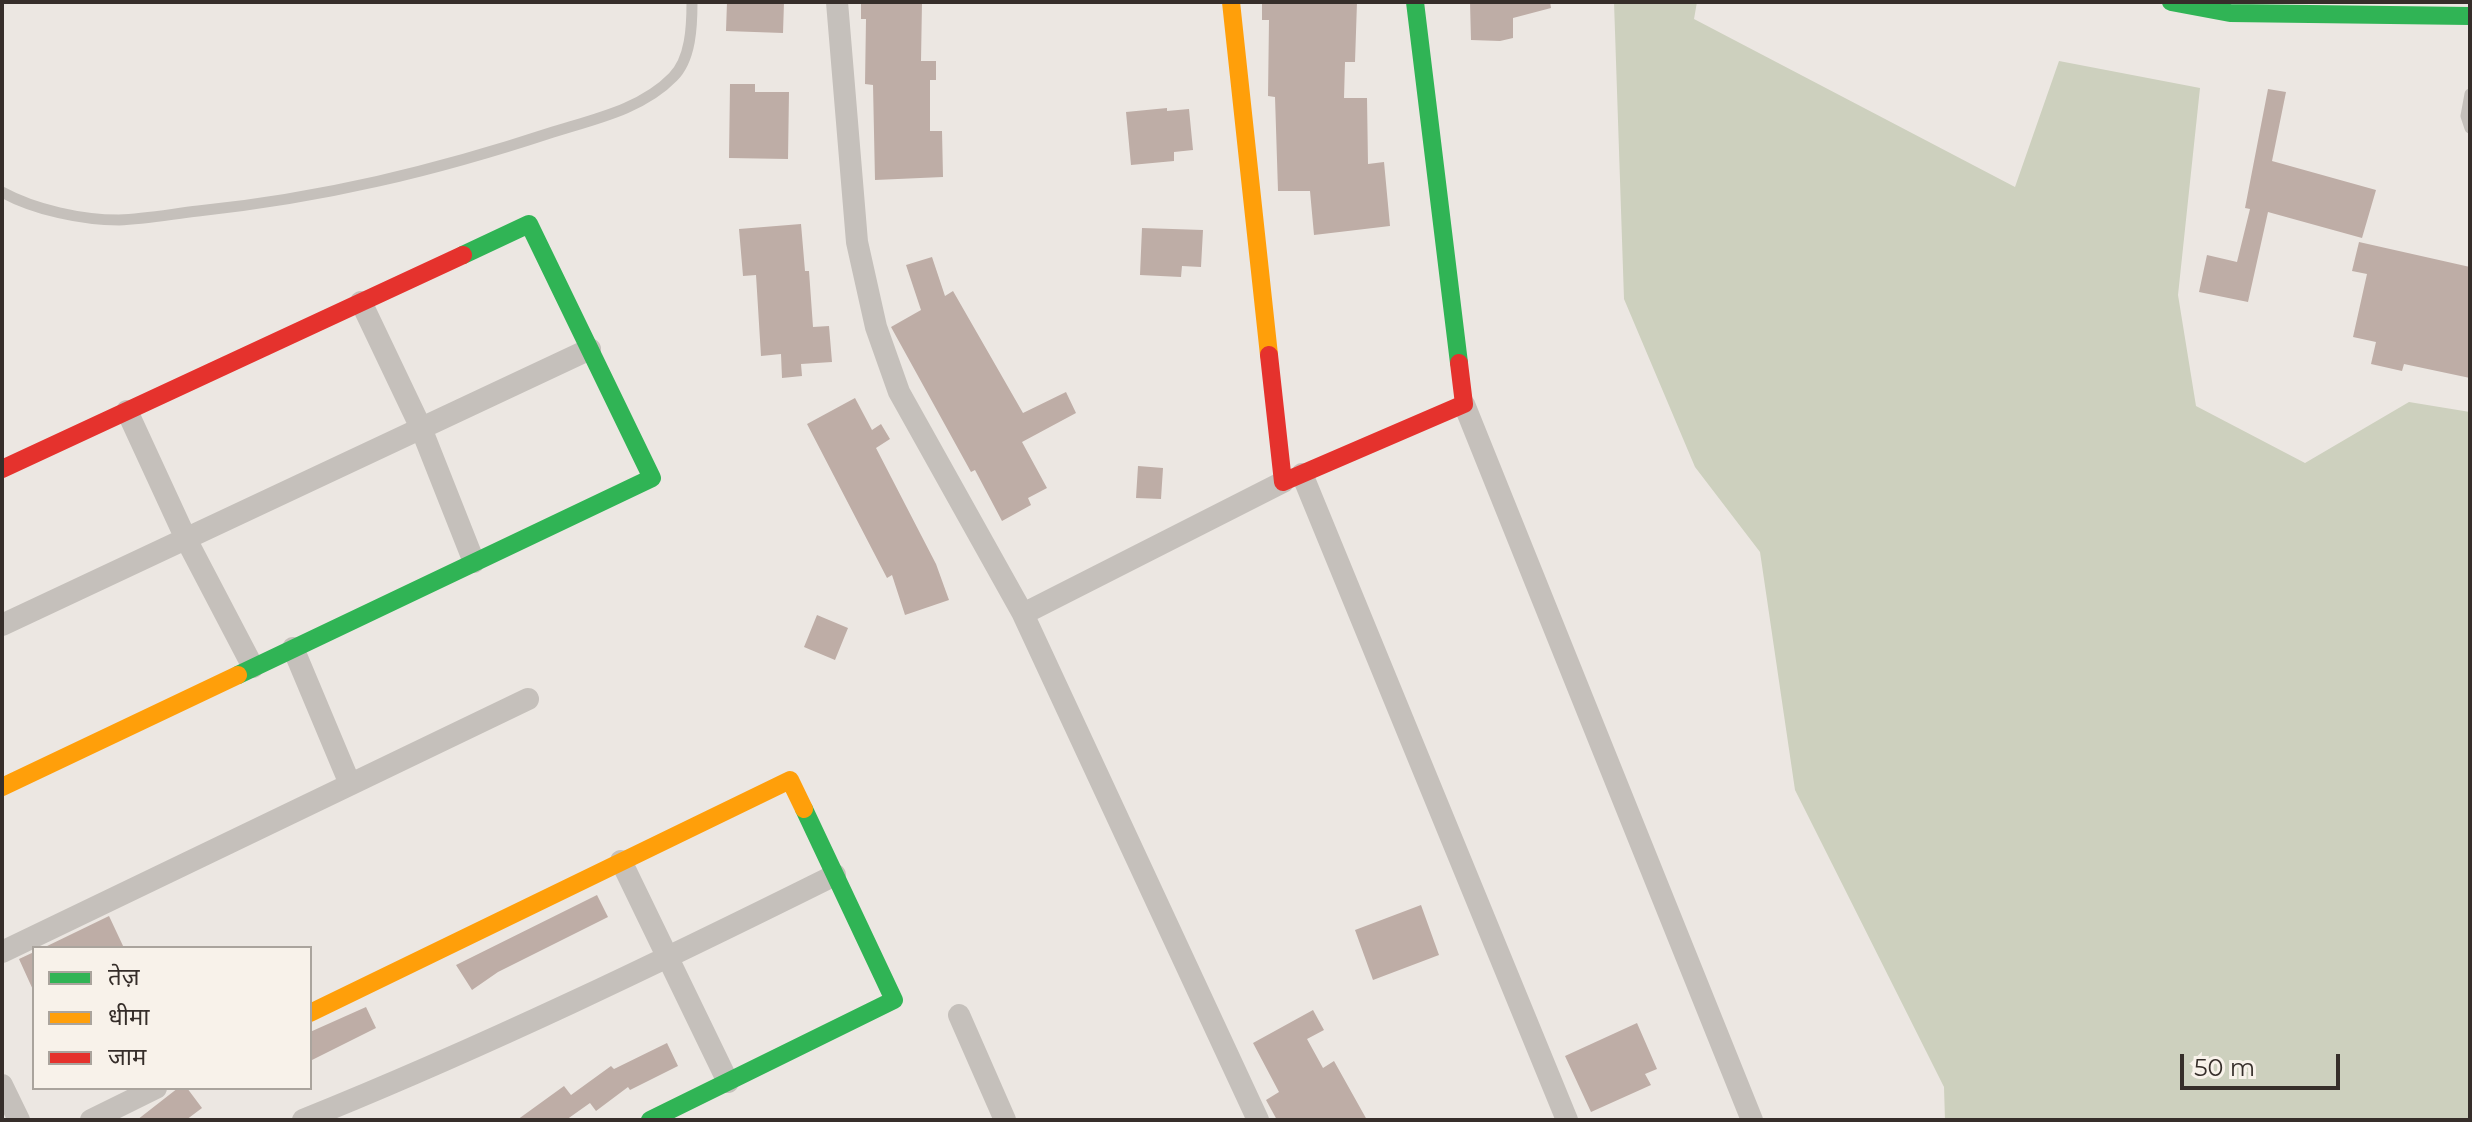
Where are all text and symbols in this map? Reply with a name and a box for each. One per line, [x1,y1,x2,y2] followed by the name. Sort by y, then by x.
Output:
[32,946,312,1090] legend
[108,962,140,991] text: तेज़
[108,1002,150,1031] text: धीमा
[2184,1038,2344,1088] scale bar
[108,1042,146,1071] text: जाम
[2194,1053,2255,1082] text: 50 m

